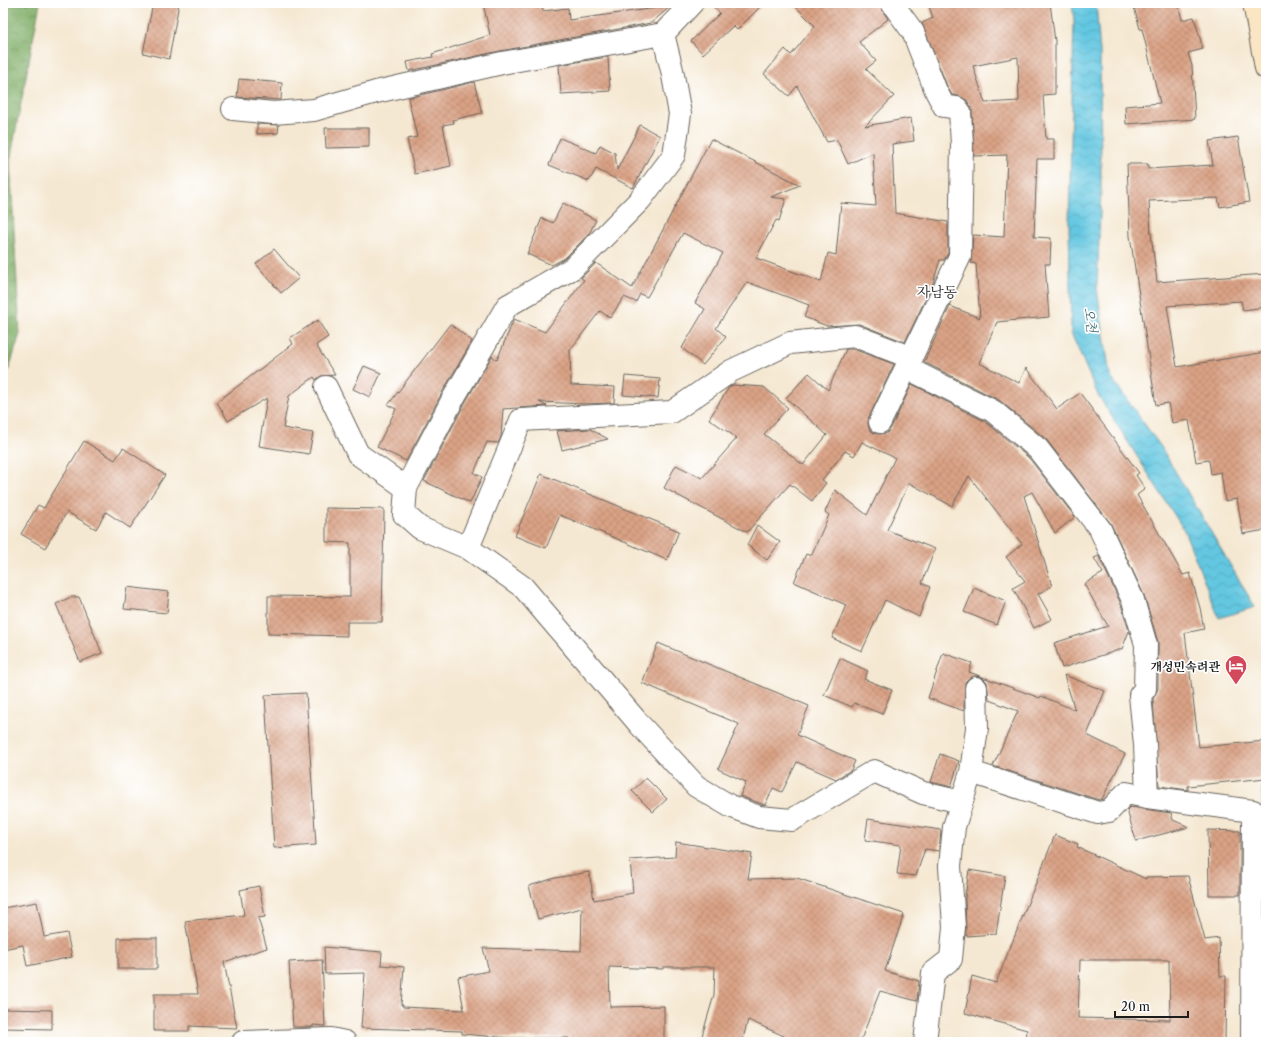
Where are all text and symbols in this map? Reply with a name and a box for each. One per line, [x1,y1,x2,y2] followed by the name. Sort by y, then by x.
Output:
[917,283,958,301] district label: 자남동
[1081,306,1101,335] water label: 오천
[1223,653,1249,686] hotel icon: 개성민속려관
[1150,659,1220,674] place label: 개성민속려관
[1115,993,1188,1019] scale bar
[1121,999,1150,1014] text: 20 m

